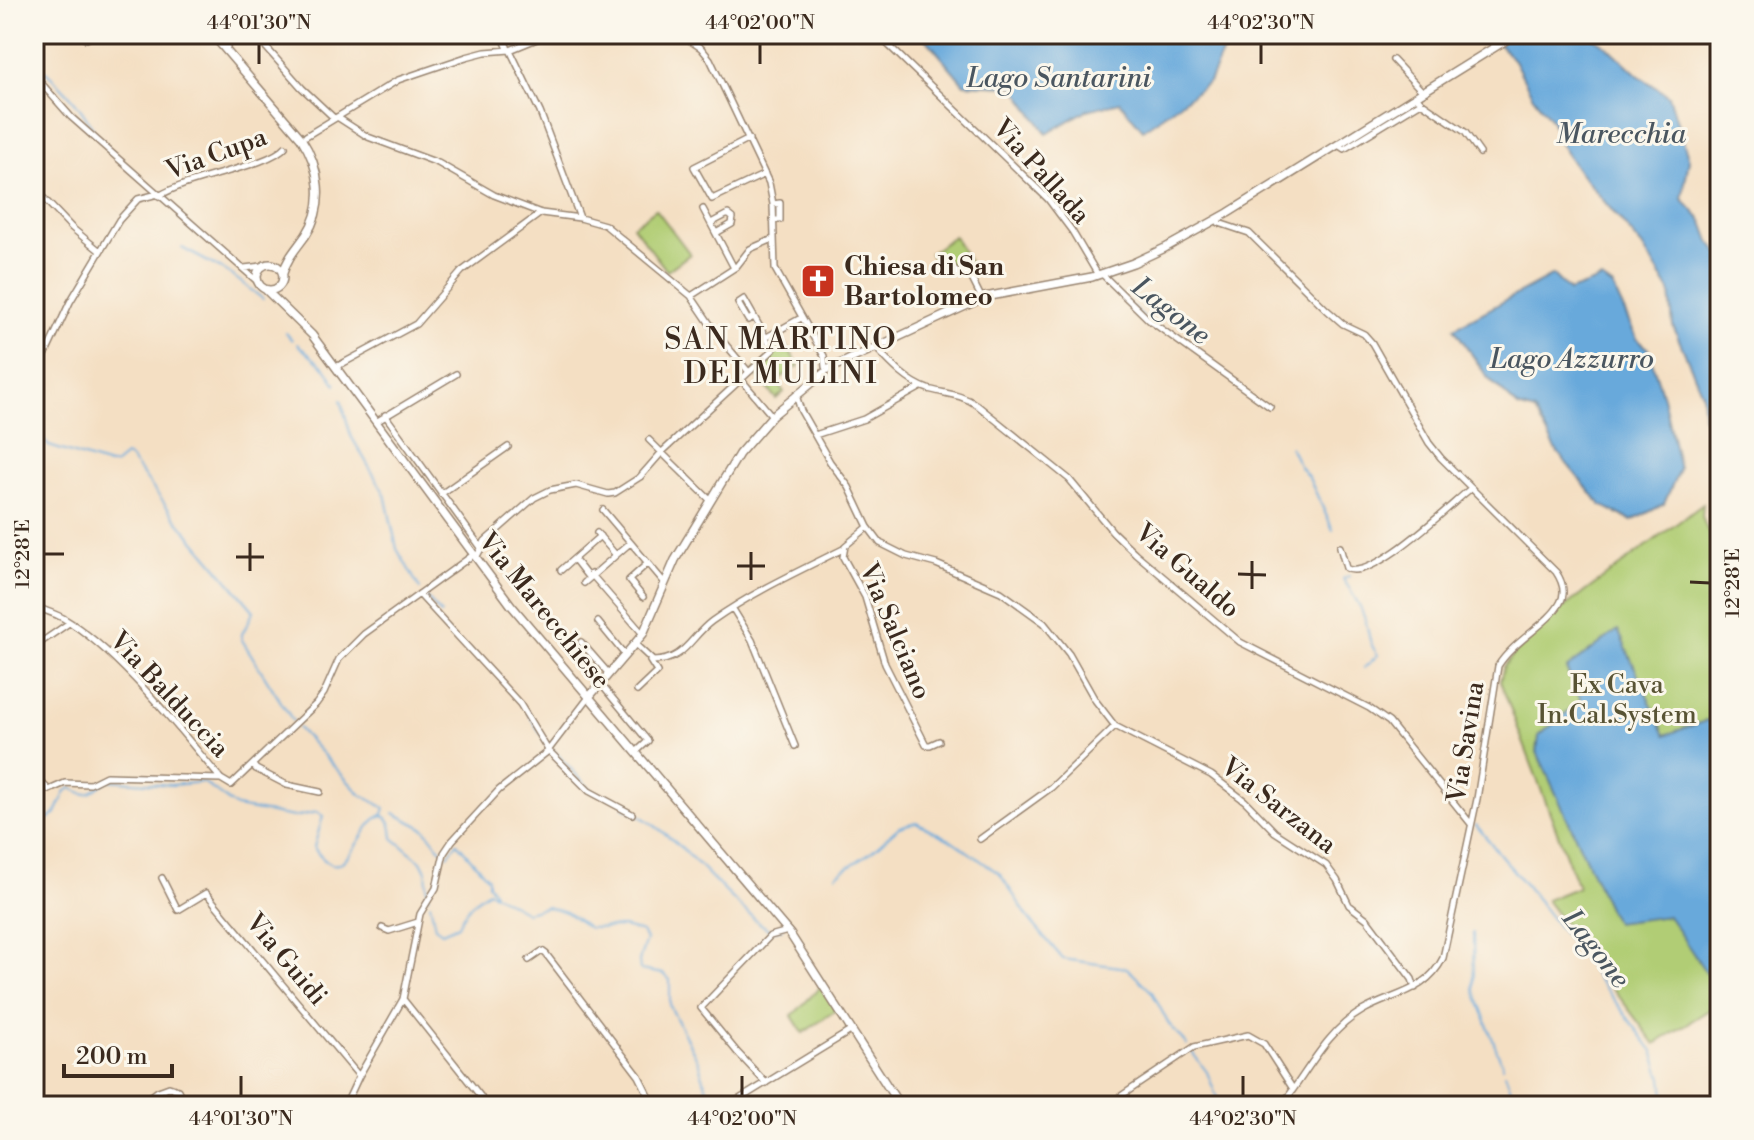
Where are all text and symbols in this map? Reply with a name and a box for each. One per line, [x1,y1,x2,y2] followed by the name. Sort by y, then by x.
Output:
[207,11,311,36] text: 44°01'30"N
[705,11,815,36] text: 44°02'00"N
[1207,11,1315,36] text: 44°02'30"N
[966,61,1152,96] water label: Lago Santarini
[985,112,1097,231] street label: Via Pallada
[1556,117,1687,152] water label: Marecchia
[161,121,272,187] street label: Via Cupa
[844,251,1004,313] place label: Chiesa di San Bartolomeo
[799,262,837,300] church icon: Chiesa di San Bartolomeo
[1124,269,1217,353] water label: Lagone
[664,321,898,393] district label: SAN MARTINO DEI MULINI
[1489,342,1654,377] water label: Lago Azzurro
[1128,516,1246,625] street label: Via Gualdo
[11,519,36,589] text: 12°28'E
[471,525,617,695] street label: Via Marecchiese
[1721,548,1746,618] text: 12°28'E
[852,558,938,704] street label: Via Salciano
[102,624,236,765] street label: Via Balduccia
[1537,669,1697,731] park label: Ex Cava In.Cal.System
[1440,678,1491,806] street label: Via Savina
[1213,750,1343,861] street label: Via Sarzana
[1554,902,1637,995] water label: Lagone
[238,906,334,1012] street label: Via Guidi
[64,1028,172,1078] scale bar
[76,1042,147,1072] text: 200 m
[189,1107,293,1132] text: 44°01'30"N
[687,1107,797,1132] text: 44°02'00"N
[1189,1107,1297,1132] text: 44°02'30"N

